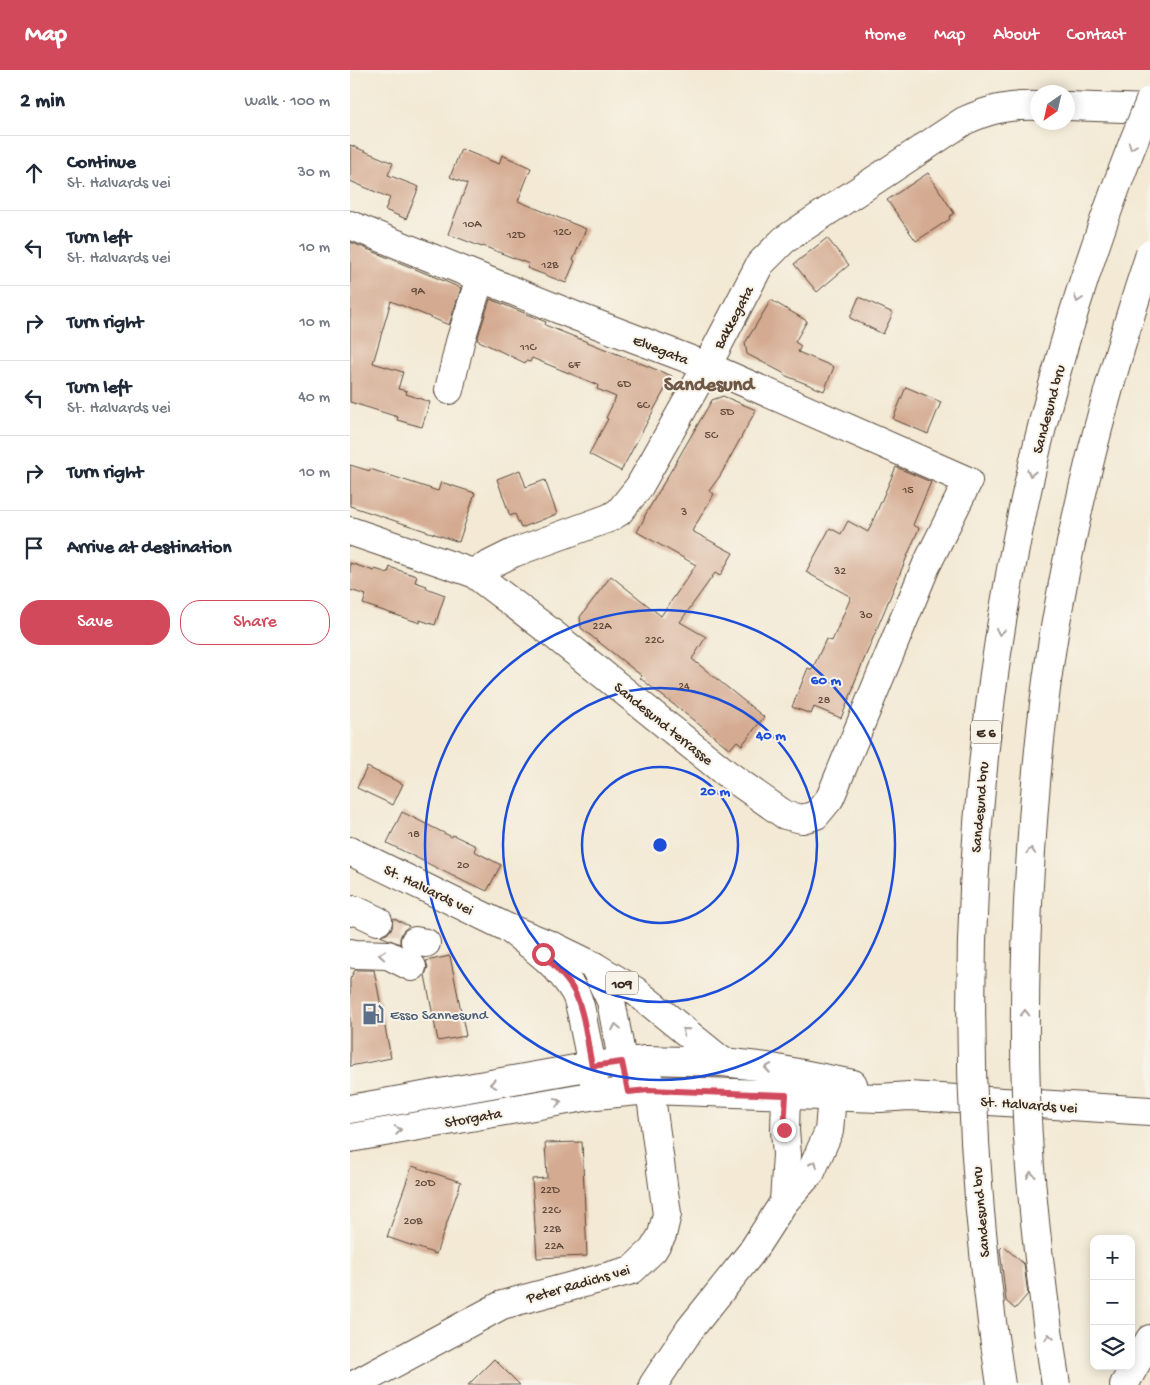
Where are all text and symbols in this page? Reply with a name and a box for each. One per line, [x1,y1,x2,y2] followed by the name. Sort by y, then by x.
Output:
[25,21,67,50] text: Map
[864,25,906,46] text: Home
[934,25,965,46] text: Map
[993,25,1039,46] text: About
[1067,25,1125,46] text: Contact
[1030,85,1075,130] north arrow
[20,90,65,115] text: 2 min
[244,93,330,112] text: Walk · 100 m
[1128,141,1138,150] one-way arrow
[67,152,136,175] text: Continue
[20,159,48,187] icon: ahead
[297,164,330,183] text: 30 m
[67,175,171,194] text: St. Halvards vei
[462,218,482,232] house number: 10A
[552,226,572,240] house number: 12C
[67,227,131,250] text: Turn left
[506,229,525,243] house number: 12D
[20,234,48,262] icon: left
[299,239,330,258] text: 10 m
[67,250,171,269] text: St. Halvards vei
[541,259,559,273] house number: 12B
[710,283,759,353] street label: Bakkegata
[410,285,425,299] house number: 9A
[1074,295,1084,303] one-way arrow
[20,309,48,337] icon: right
[67,312,143,335] text: Turn right
[299,314,330,333] text: 10 m
[630,332,691,370] street label: Elvegata
[519,341,538,355] house number: 11C
[568,359,581,373] house number: 6F
[1029,363,1070,456] street label: Sandesund bru
[664,375,756,398] district label: Sandesund
[67,377,131,400] text: Turn left
[617,378,631,392] house number: 6D
[20,384,48,412] icon: left
[298,389,330,408] text: 40 m
[637,399,651,413] house number: 6C
[67,400,171,419] text: St. Halvards vei
[720,406,734,420] house number: 5D
[705,429,719,443] house number: 5C
[20,459,48,487] icon: right
[67,462,143,485] text: Turn right
[299,464,330,483] text: 10 m
[1026,468,1037,477] one-way arrow
[901,484,914,498] house number: 15
[680,506,687,520] house number: 3
[20,534,48,562] icon: arrive
[67,537,231,560] text: Arrive at destination
[833,565,846,579] house number: 32
[20,600,170,645] button: Save
[180,600,330,645] button: Share
[858,609,873,623] house number: 30
[593,620,612,634] house number: 22A
[996,628,1006,637] one-way arrow
[645,634,665,648] house number: 22C
[811,672,842,690] text: 60 m
[609,679,716,770] street label: Sandesund terrasse
[678,680,690,694] house number: 24
[818,694,831,708] house number: 28
[971,720,1001,744] road number: E 6
[755,727,786,745] text: 40 m
[968,761,994,853] street label: Sandesund bru
[700,783,730,801] text: 20 m
[407,828,420,842] house number: 18
[651,836,669,854] centre of rings
[1025,846,1036,854] one-way arrow
[457,859,470,873] house number: 20
[380,861,476,920] street label: St. Halvards vei
[532,943,555,966] route start
[378,950,386,961] one-way arrow
[606,971,638,994] road number: 109
[360,1001,386,1027] fuel station icon: Esso Sannesund
[390,1007,489,1025] place label: Esso Sannesund
[1020,1009,1030,1016] one-way arrow
[611,1023,622,1032] one-way arrow
[682,1029,691,1037] one-way arrow
[764,1063,773,1073] one-way arrow
[488,1078,497,1088] one-way arrow
[980,1094,1078,1118] street label: St. Halvards vei
[554,1097,562,1107] one-way arrow
[443,1105,504,1133] street label: Storgata
[773,1119,796,1142] route end
[394,1125,402,1135] one-way arrow
[808,1160,819,1169] one-way arrow
[969,1166,995,1258] street label: Sandesund bru
[1026,1171,1037,1179] one-way arrow
[415,1177,435,1191] house number: 20D
[540,1184,560,1198] house number: 22D
[542,1204,562,1218] house number: 22C
[404,1215,423,1229] house number: 20B
[543,1223,562,1237] house number: 22B
[1090,1235,1135,1370] map controls
[1090,1235,1135,1280] button: +
[545,1240,564,1254] house number: 22A
[524,1262,632,1309] street label: Peter Radichs vei
[1090,1280,1135,1325] button: −
[1090,1325,1135,1370] button: layers
[1044,1332,1054,1341] one-way arrow

